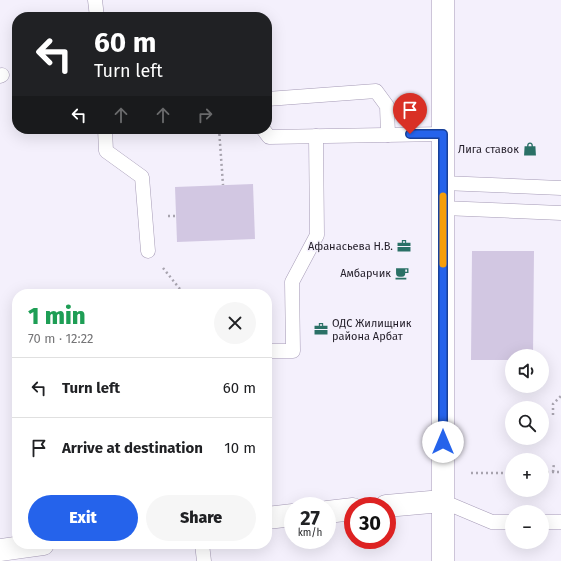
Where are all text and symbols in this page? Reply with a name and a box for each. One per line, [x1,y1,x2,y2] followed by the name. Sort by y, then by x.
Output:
[94,26,156,59] text: 60 m
[28,28,80,80] icon: left
[94,60,163,82] text: Turn left
[393,93,427,134] pin
[399,99,421,121] icon: arrive
[68,104,90,126] icon: left
[110,104,132,126] icon: ahead
[152,104,174,126] icon: ahead
[194,104,216,126] icon: right
[522,141,538,157] shop icon: Лига ставок
[458,143,519,156] place label: Лига ставок
[396,238,412,254] office icon: Афанасьева Н.В.
[308,240,393,253] place label: Афанасьева Н.В.
[394,265,410,281] cafe icon: Амбарчик
[340,267,391,280] place label: Амбарчик
[28,302,86,330] text: 1 min
[214,302,256,344] button: close
[332,317,412,343] place label: ОДС Жилищник района Арбат
[313,321,329,337] office icon: ОДС Жилищник района Арбат
[28,331,94,346] text: 70 m · 12:22
[505,349,549,549] map controls
[505,349,549,393] button: sound
[28,377,50,399] icon: left
[62,379,120,397] text: Turn left
[223,379,256,397] text: 60 m
[505,401,549,445] button: search
[422,421,464,463] position arrow
[28,437,50,459] icon: arrive
[62,439,203,457] text: Arrive at destination
[224,439,256,457] text: 10 m
[505,453,549,497] button: +
[28,495,138,541] button: Exit
[146,495,256,541] button: Share
[344,497,396,549] speed limit sign: 30
[505,505,549,549] button: −
[300,506,320,530] text: 27
[298,527,322,539] text: km/h

